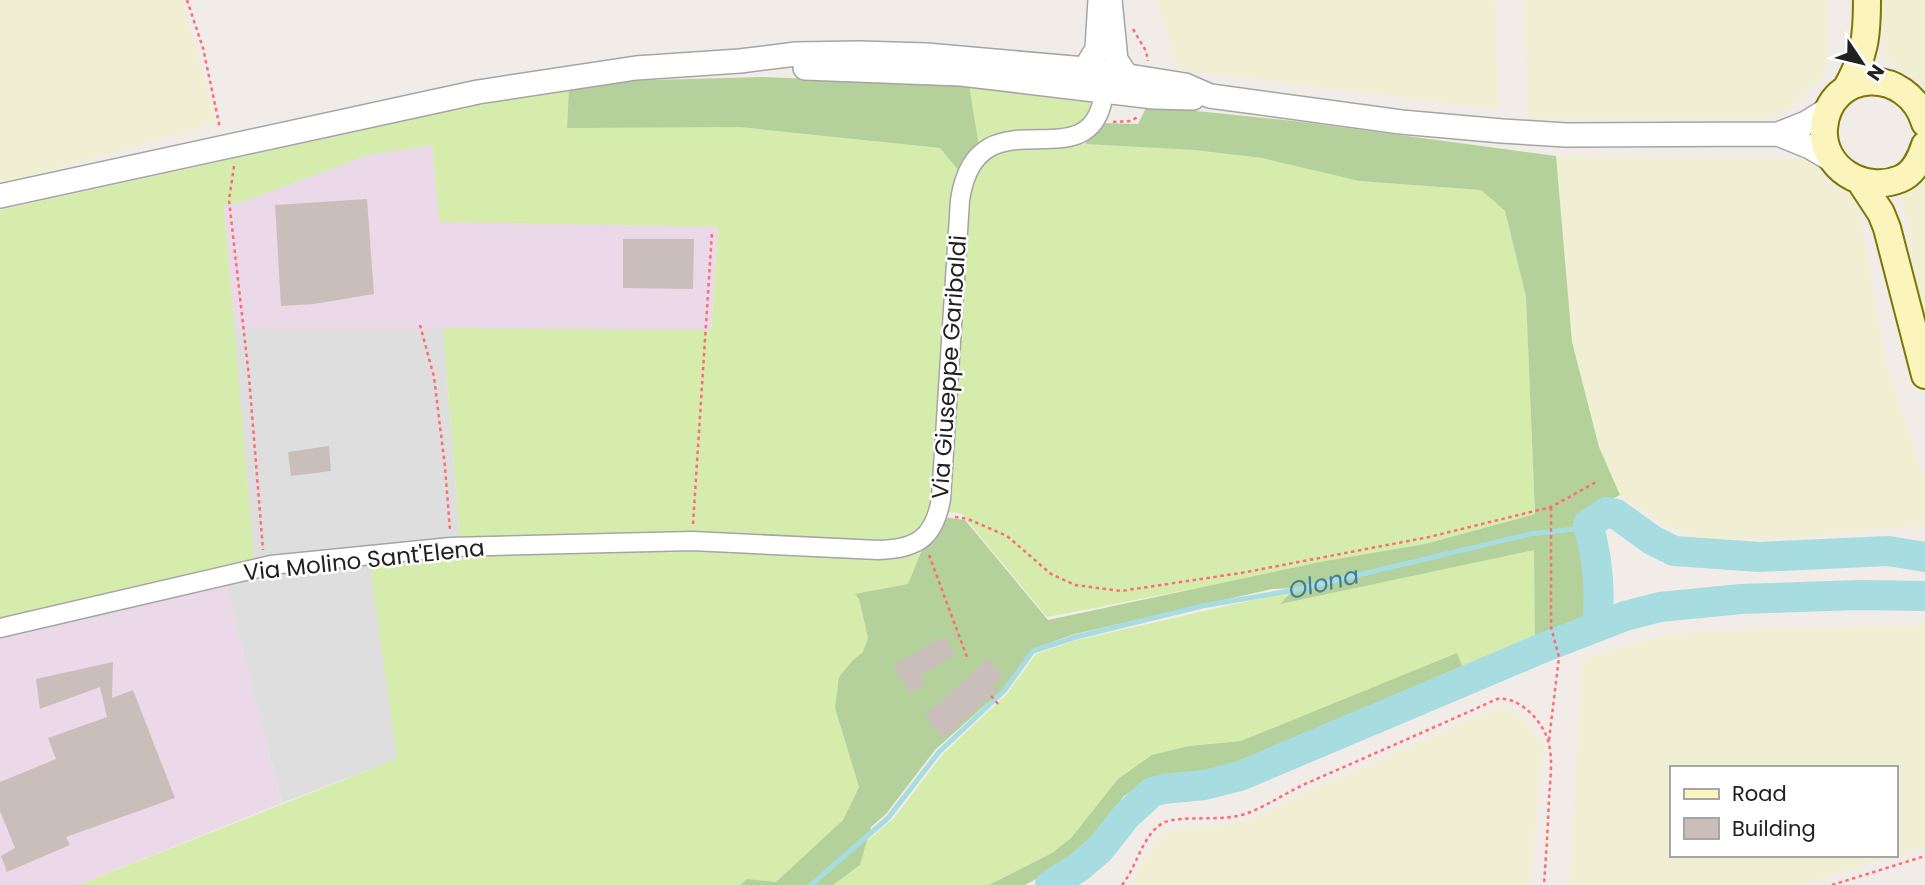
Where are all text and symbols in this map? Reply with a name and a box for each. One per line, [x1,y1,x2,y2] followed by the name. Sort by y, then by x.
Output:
[1827,28,1897,98] north arrow
[1860,59,1891,86] text: N
[924,234,974,500] street label: Via Giuseppe Garibaldi
[242,531,486,589] street label: Via Molino Sant'Elena
[1285,558,1362,607] water label: Olona
[1670,766,1897,857] legend
[1732,779,1787,808] text: Road
[1732,814,1816,843] text: Building

